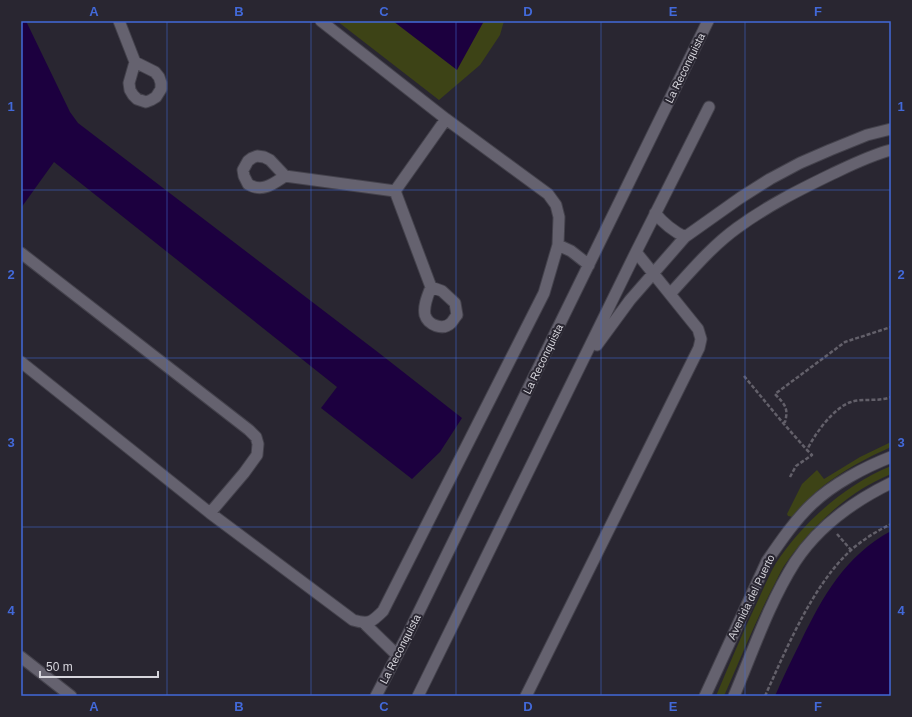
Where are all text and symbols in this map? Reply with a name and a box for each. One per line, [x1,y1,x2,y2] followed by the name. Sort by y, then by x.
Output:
[89,4,99,19] text: A
[234,4,244,19] text: B
[379,4,389,19] text: C
[523,4,533,19] text: D
[669,4,678,19] text: E
[814,4,822,19] text: F
[663,30,708,105] street label: La Reconquista
[7,99,15,114] text: 1
[897,99,905,114] text: 1
[7,267,15,282] text: 2
[897,267,905,282] text: 2
[521,321,566,396] street label: La Reconquista
[7,435,15,450] text: 3
[897,435,905,450] text: 3
[725,553,777,641] street label: Avenida del Puerto
[7,603,15,618] text: 4
[897,603,905,618] text: 4
[377,611,423,686] street label: La Reconquista
[40,653,158,679] scale bar
[46,660,73,674] text: 50 m
[89,699,99,714] text: A
[234,699,244,714] text: B
[379,699,389,714] text: C
[523,699,533,714] text: D
[669,699,678,714] text: E
[814,699,822,714] text: F

